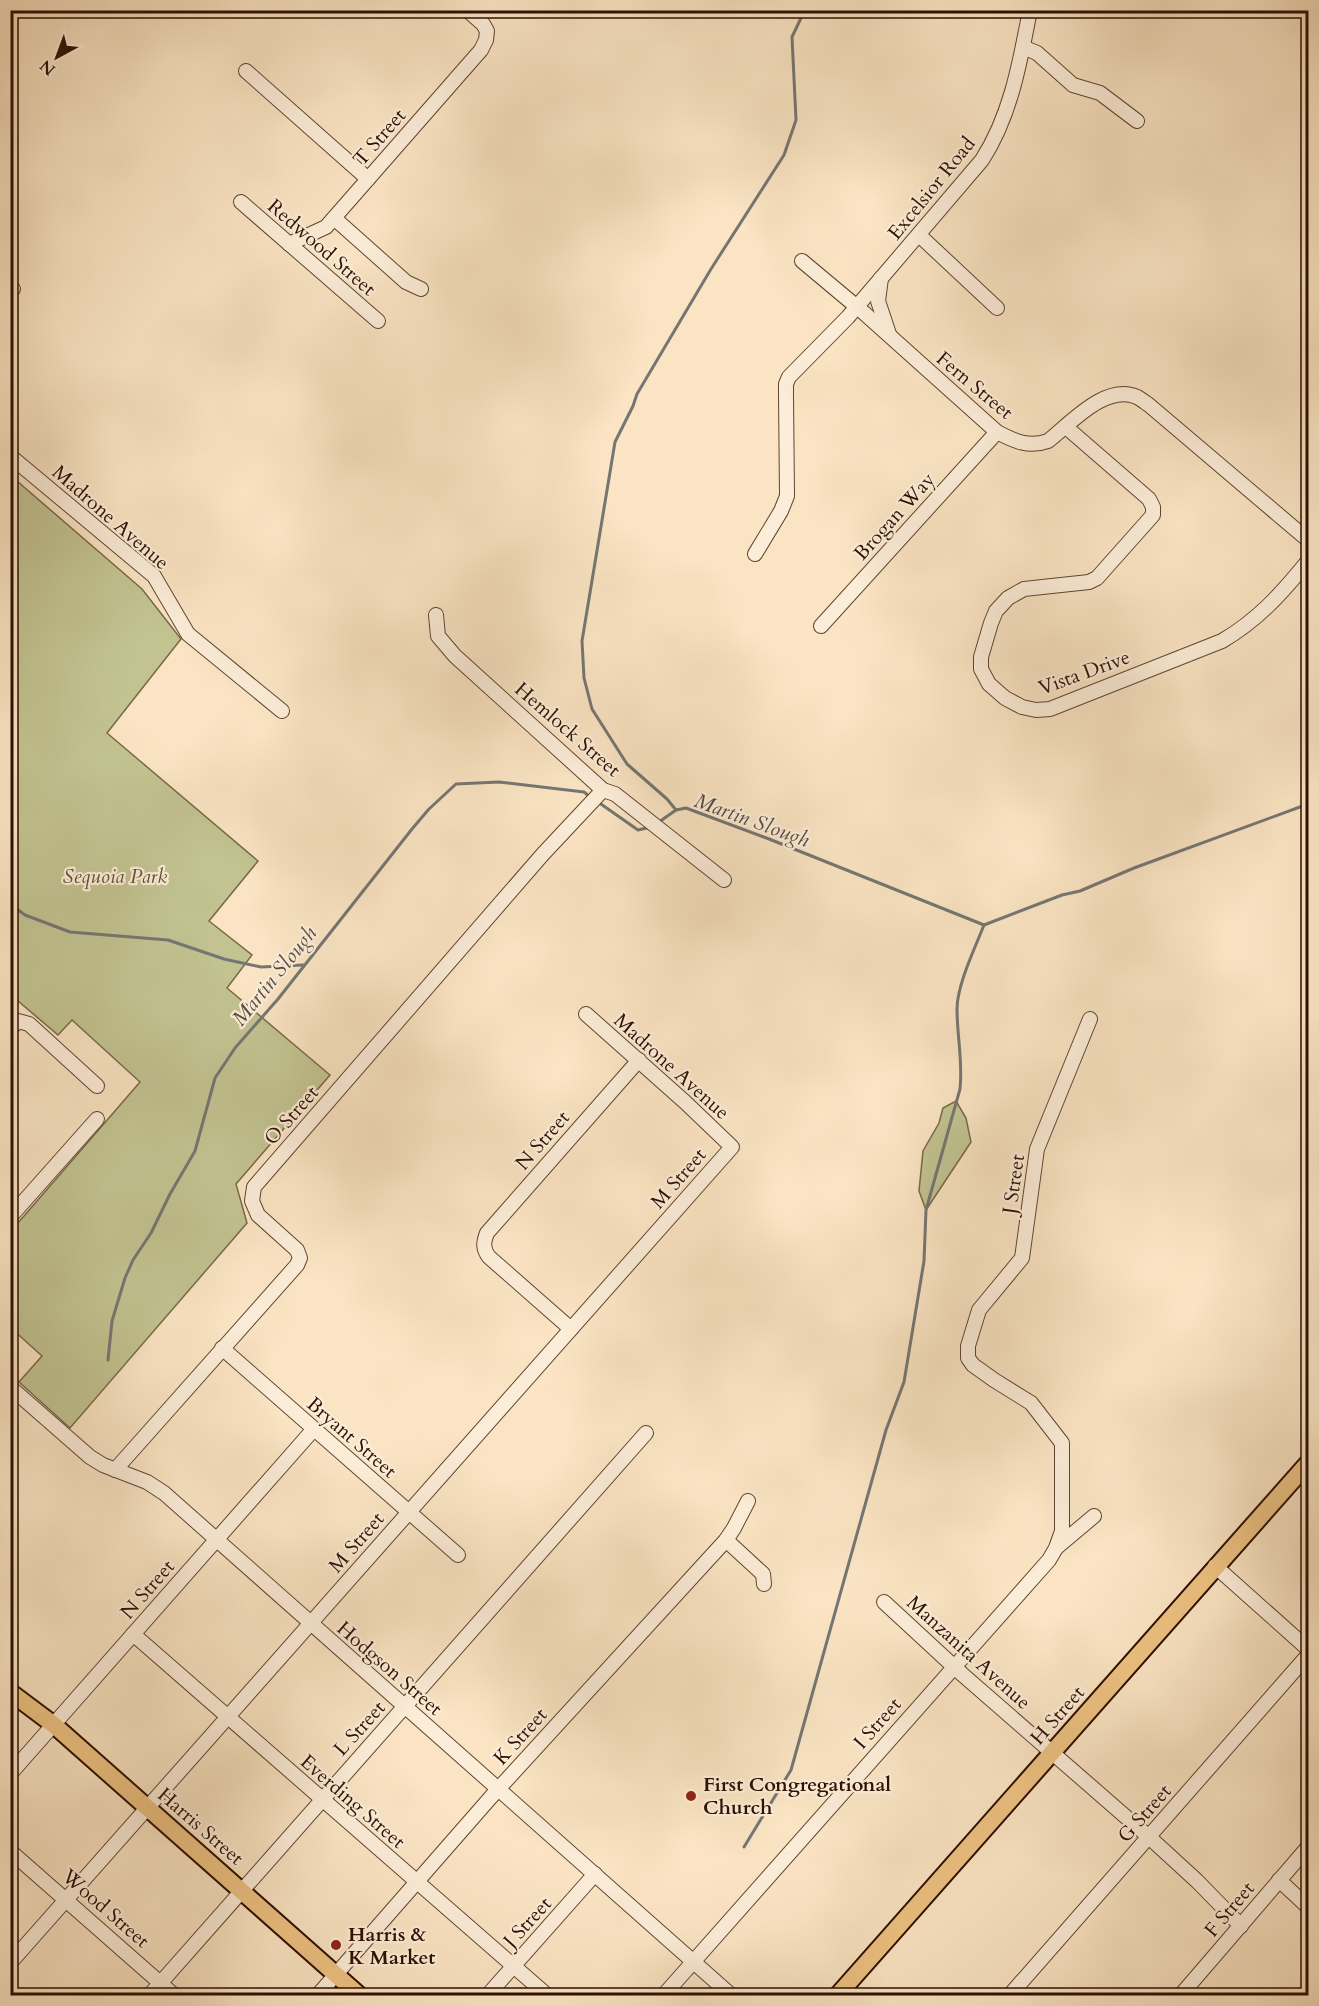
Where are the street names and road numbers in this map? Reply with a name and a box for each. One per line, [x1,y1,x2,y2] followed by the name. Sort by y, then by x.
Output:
[347,102,412,172] street label: T Street
[881,131,982,246] street label: Excelsior Road
[262,193,382,302] street label: Redwood Street
[931,345,1019,426] street label: Fern Street
[46,459,175,576] street label: Madrone Avenue
[848,466,941,566] street label: Brogan Way
[1035,643,1134,702] street label: Vista Drive
[509,676,627,783] street label: Hemlock Street
[608,1007,735,1126] street label: Madrone Avenue
[258,1079,325,1151] street label: O Street
[509,1104,576,1176] street label: N Street
[644,1142,713,1214] street label: M Street
[996,1152,1031,1219] street label: J Street
[301,1391,403,1485] street label: Bryant Street
[322,1506,391,1578] street label: M Street
[114,1553,181,1625] street label: N Street
[901,1589,1037,1715] street label: Manzanita Avenue
[331,1615,449,1722] street label: Hodgson Street
[1024,1679,1091,1751] street label: H Street
[847,1691,908,1755] street label: I Street
[327,1694,392,1762] street label: L Street
[487,1701,554,1771] street label: K Street
[294,1748,412,1855] street label: Everding Street
[1111,1778,1178,1848] street label: G Street
[152,1781,250,1872] street label: Harris Street
[55,1862,156,1954] street label: Wood Street
[1198,1875,1261,1943] street label: F Street
[495,1890,558,1956] street label: J Street

